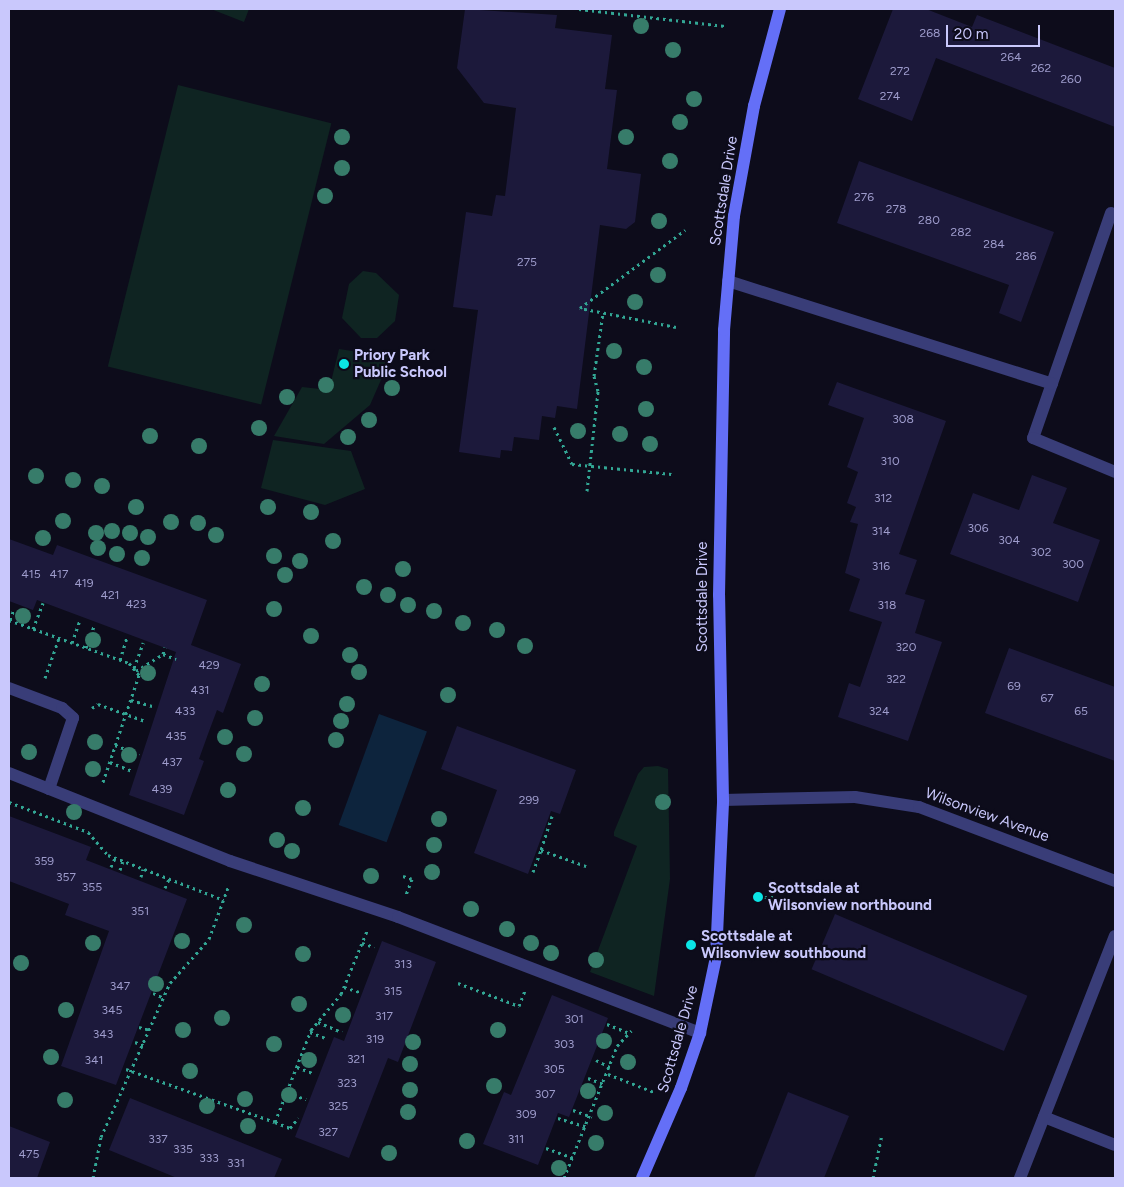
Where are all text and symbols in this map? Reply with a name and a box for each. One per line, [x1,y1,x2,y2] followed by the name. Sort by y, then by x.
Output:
[949,15,1043,47] scale bar
[954,25,988,43] text: 20 m
[920,27,940,41] house number: 268
[1001,51,1021,65] house number: 264
[1031,62,1051,76] house number: 262
[890,65,910,79] house number: 272
[1060,73,1082,87] house number: 260
[880,90,900,104] house number: 274
[706,135,742,247] street label: Scottsdale Drive
[854,191,874,205] house number: 276
[886,203,906,217] house number: 278
[918,214,940,228] house number: 280
[951,226,971,240] house number: 282
[983,238,1005,252] house number: 284
[1016,250,1036,264] house number: 286
[517,256,537,270] house number: 275
[354,346,447,381] place label: Priory Park Public School
[338,358,350,370] marker: Priory Park Public School
[892,413,914,427] house number: 308
[880,455,900,469] house number: 310
[874,492,892,506] house number: 312
[967,522,989,536] house number: 306
[872,525,890,539] house number: 314
[998,534,1020,548] house number: 304
[694,542,712,652] street label: Scottsdale Drive
[1031,546,1051,560] house number: 302
[1062,558,1084,572] house number: 300
[872,560,890,574] house number: 316
[21,568,41,582] house number: 415
[50,568,68,582] house number: 417
[74,577,94,591] house number: 419
[100,589,120,603] house number: 421
[126,598,146,612] house number: 423
[878,599,896,613] house number: 318
[896,641,916,655] house number: 320
[199,659,219,673] house number: 429
[886,673,906,687] house number: 322
[1007,680,1021,694] house number: 69
[191,684,209,698] house number: 431
[1040,692,1054,706] house number: 67
[175,705,195,719] house number: 433
[869,705,889,719] house number: 324
[1074,705,1088,719] house number: 65
[166,730,186,744] house number: 435
[162,756,182,770] house number: 437
[152,783,172,797] house number: 439
[923,784,1051,846] street label: Wilsonview Avenue
[519,794,539,808] house number: 299
[34,855,54,869] house number: 359
[56,871,76,885] house number: 357
[768,879,932,914] place label: Scottsdale at Wilsonview northbound
[82,881,102,895] house number: 355
[752,891,764,903] marker: Scottsdale at Wilsonview northbound
[131,905,149,919] house number: 351
[701,927,866,962] place label: Scottsdale at Wilsonview southbound
[685,939,697,951] marker: Scottsdale at Wilsonview southbound
[394,958,412,972] house number: 313
[110,980,130,994] house number: 347
[654,983,702,1095] street label: Scottsdale Drive
[384,985,402,999] house number: 315
[102,1004,122,1018] house number: 345
[375,1010,393,1024] house number: 317
[564,1013,584,1027] house number: 301
[93,1028,113,1042] house number: 343
[366,1033,384,1047] house number: 319
[554,1038,574,1052] house number: 303
[347,1053,365,1067] house number: 321
[85,1054,103,1068] house number: 341
[543,1063,565,1077] house number: 305
[337,1077,357,1091] house number: 323
[535,1088,555,1102] house number: 307
[328,1100,348,1114] house number: 325
[515,1108,537,1122] house number: 309
[318,1126,338,1140] house number: 327
[148,1133,168,1147] house number: 337
[508,1133,524,1147] house number: 311
[173,1143,193,1157] house number: 335
[19,1148,39,1162] house number: 475
[199,1152,219,1166] house number: 333
[227,1157,245,1171] house number: 331

